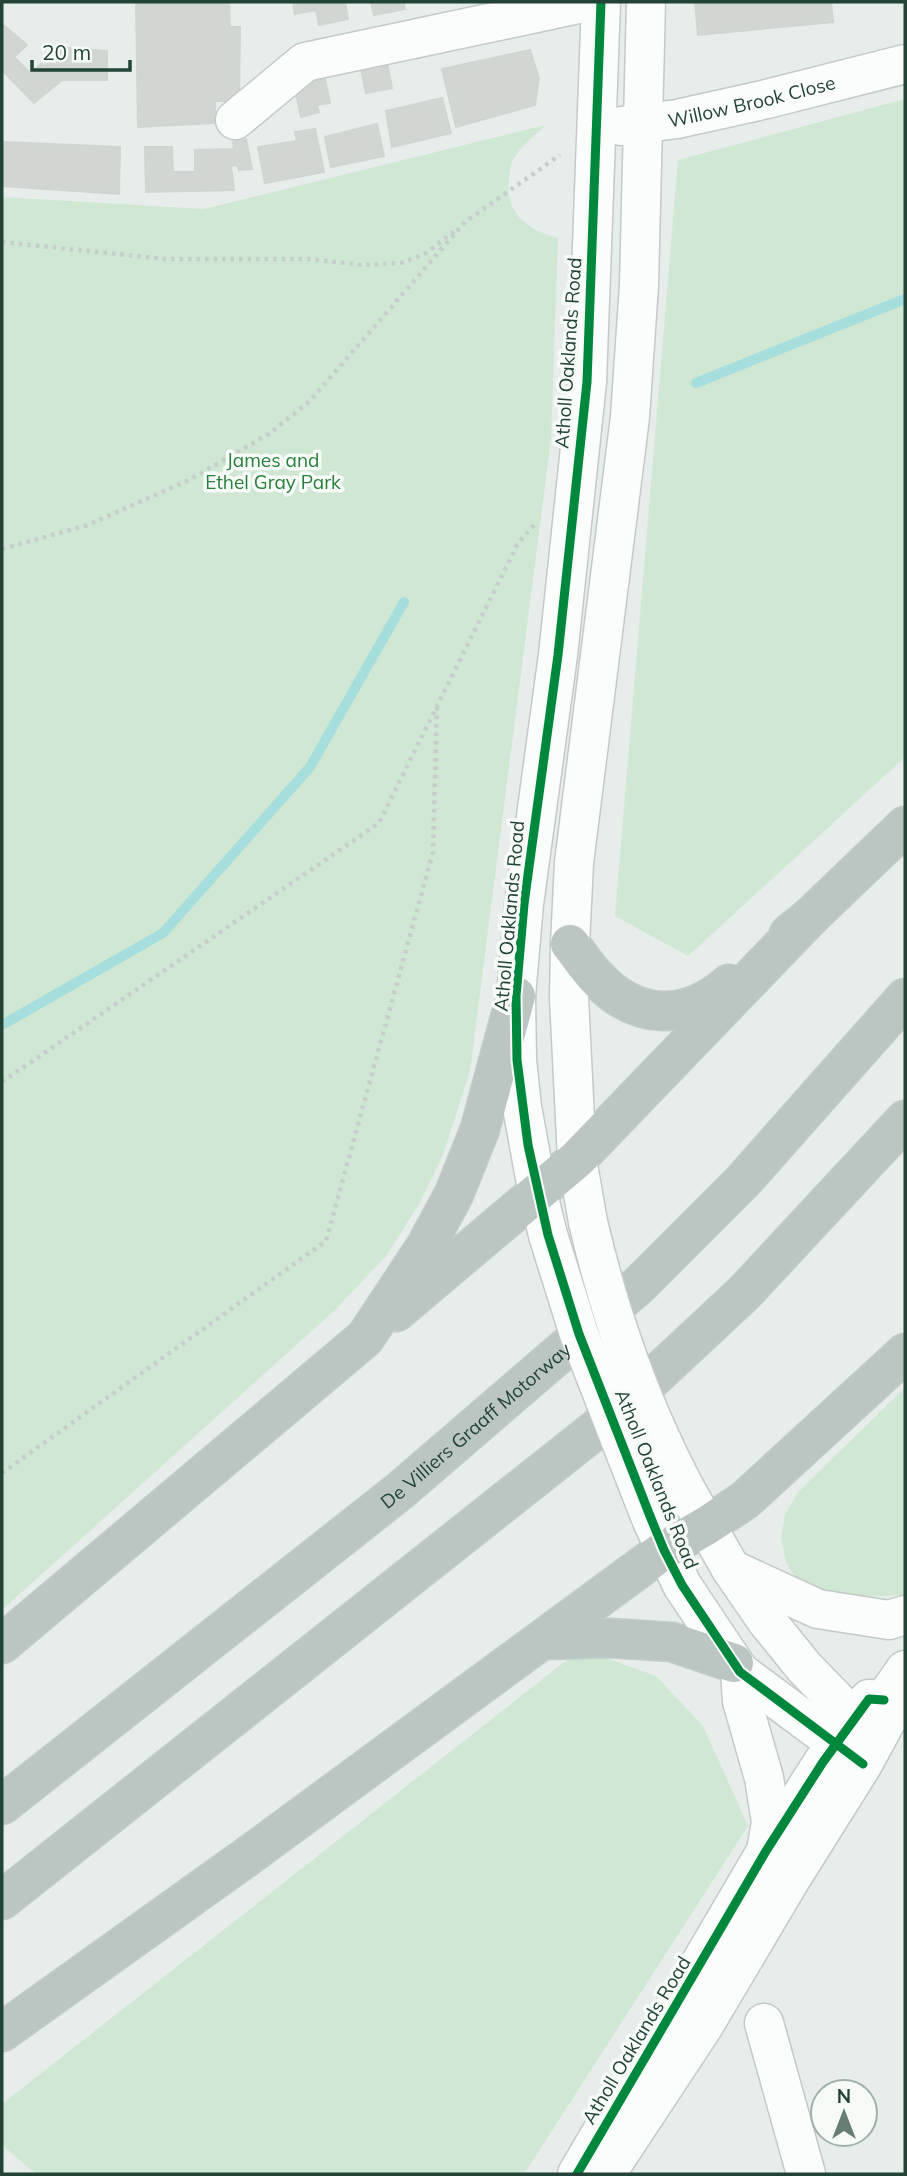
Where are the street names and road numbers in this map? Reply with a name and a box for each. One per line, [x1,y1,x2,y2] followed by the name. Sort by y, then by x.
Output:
[666,70,838,133] street label: Willow Brook Close
[549,257,587,449] street label: Atholl Oaklands Road
[489,819,529,1013] street label: Atholl Oaklands Road
[376,1337,576,1514] street label: De Villiers Graaff Motorway
[610,1386,704,1572] street label: Atholl Oaklands Road
[576,1952,696,2128] street label: Atholl Oaklands Road

